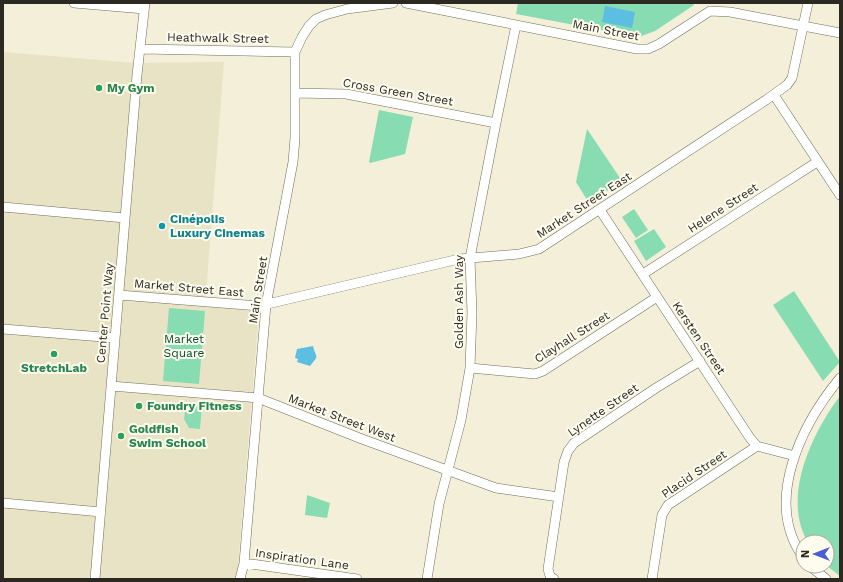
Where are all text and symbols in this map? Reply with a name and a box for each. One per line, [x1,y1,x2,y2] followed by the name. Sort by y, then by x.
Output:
[571,17,641,43] street label: Main Street
[167,30,269,46] street label: Heathwalk Street
[342,75,454,109] street label: Cross Green Street
[107,81,155,95] place label: My Gym
[94,83,104,93] marker: My Gym
[534,169,634,241] street label: Market Street East
[685,180,761,236] street label: Helene Street
[170,212,265,240] place label: Cinépolis Luxury Cinemas
[157,221,167,231] marker: Cinépolis Luxury Cinemas
[452,254,466,349] street label: Golden Ash Way
[246,255,270,325] street label: Main Street
[94,261,116,364] street label: Center Point Way
[133,276,245,300] street label: Market Street East
[669,299,729,377] street label: Kersten Street
[532,308,612,366] street label: Clayhall Street
[163,332,205,360] park label: Market Square
[49,349,59,359] marker: StretchLab
[21,361,88,375] place label: StretchLab
[565,380,641,440] street label: Lynette Street
[286,391,398,445] street label: Market Street West
[147,399,242,413] place label: Foundry Fitness
[134,401,144,411] marker: Foundry Fitness
[129,422,206,450] place label: Goldfish Swim School
[116,431,126,441] marker: Goldfish Swim School
[659,447,729,501] street label: Placid Street
[795,534,835,574] north arrow
[254,545,350,573] street label: Inspiration Lane
[799,550,812,558] text: N

